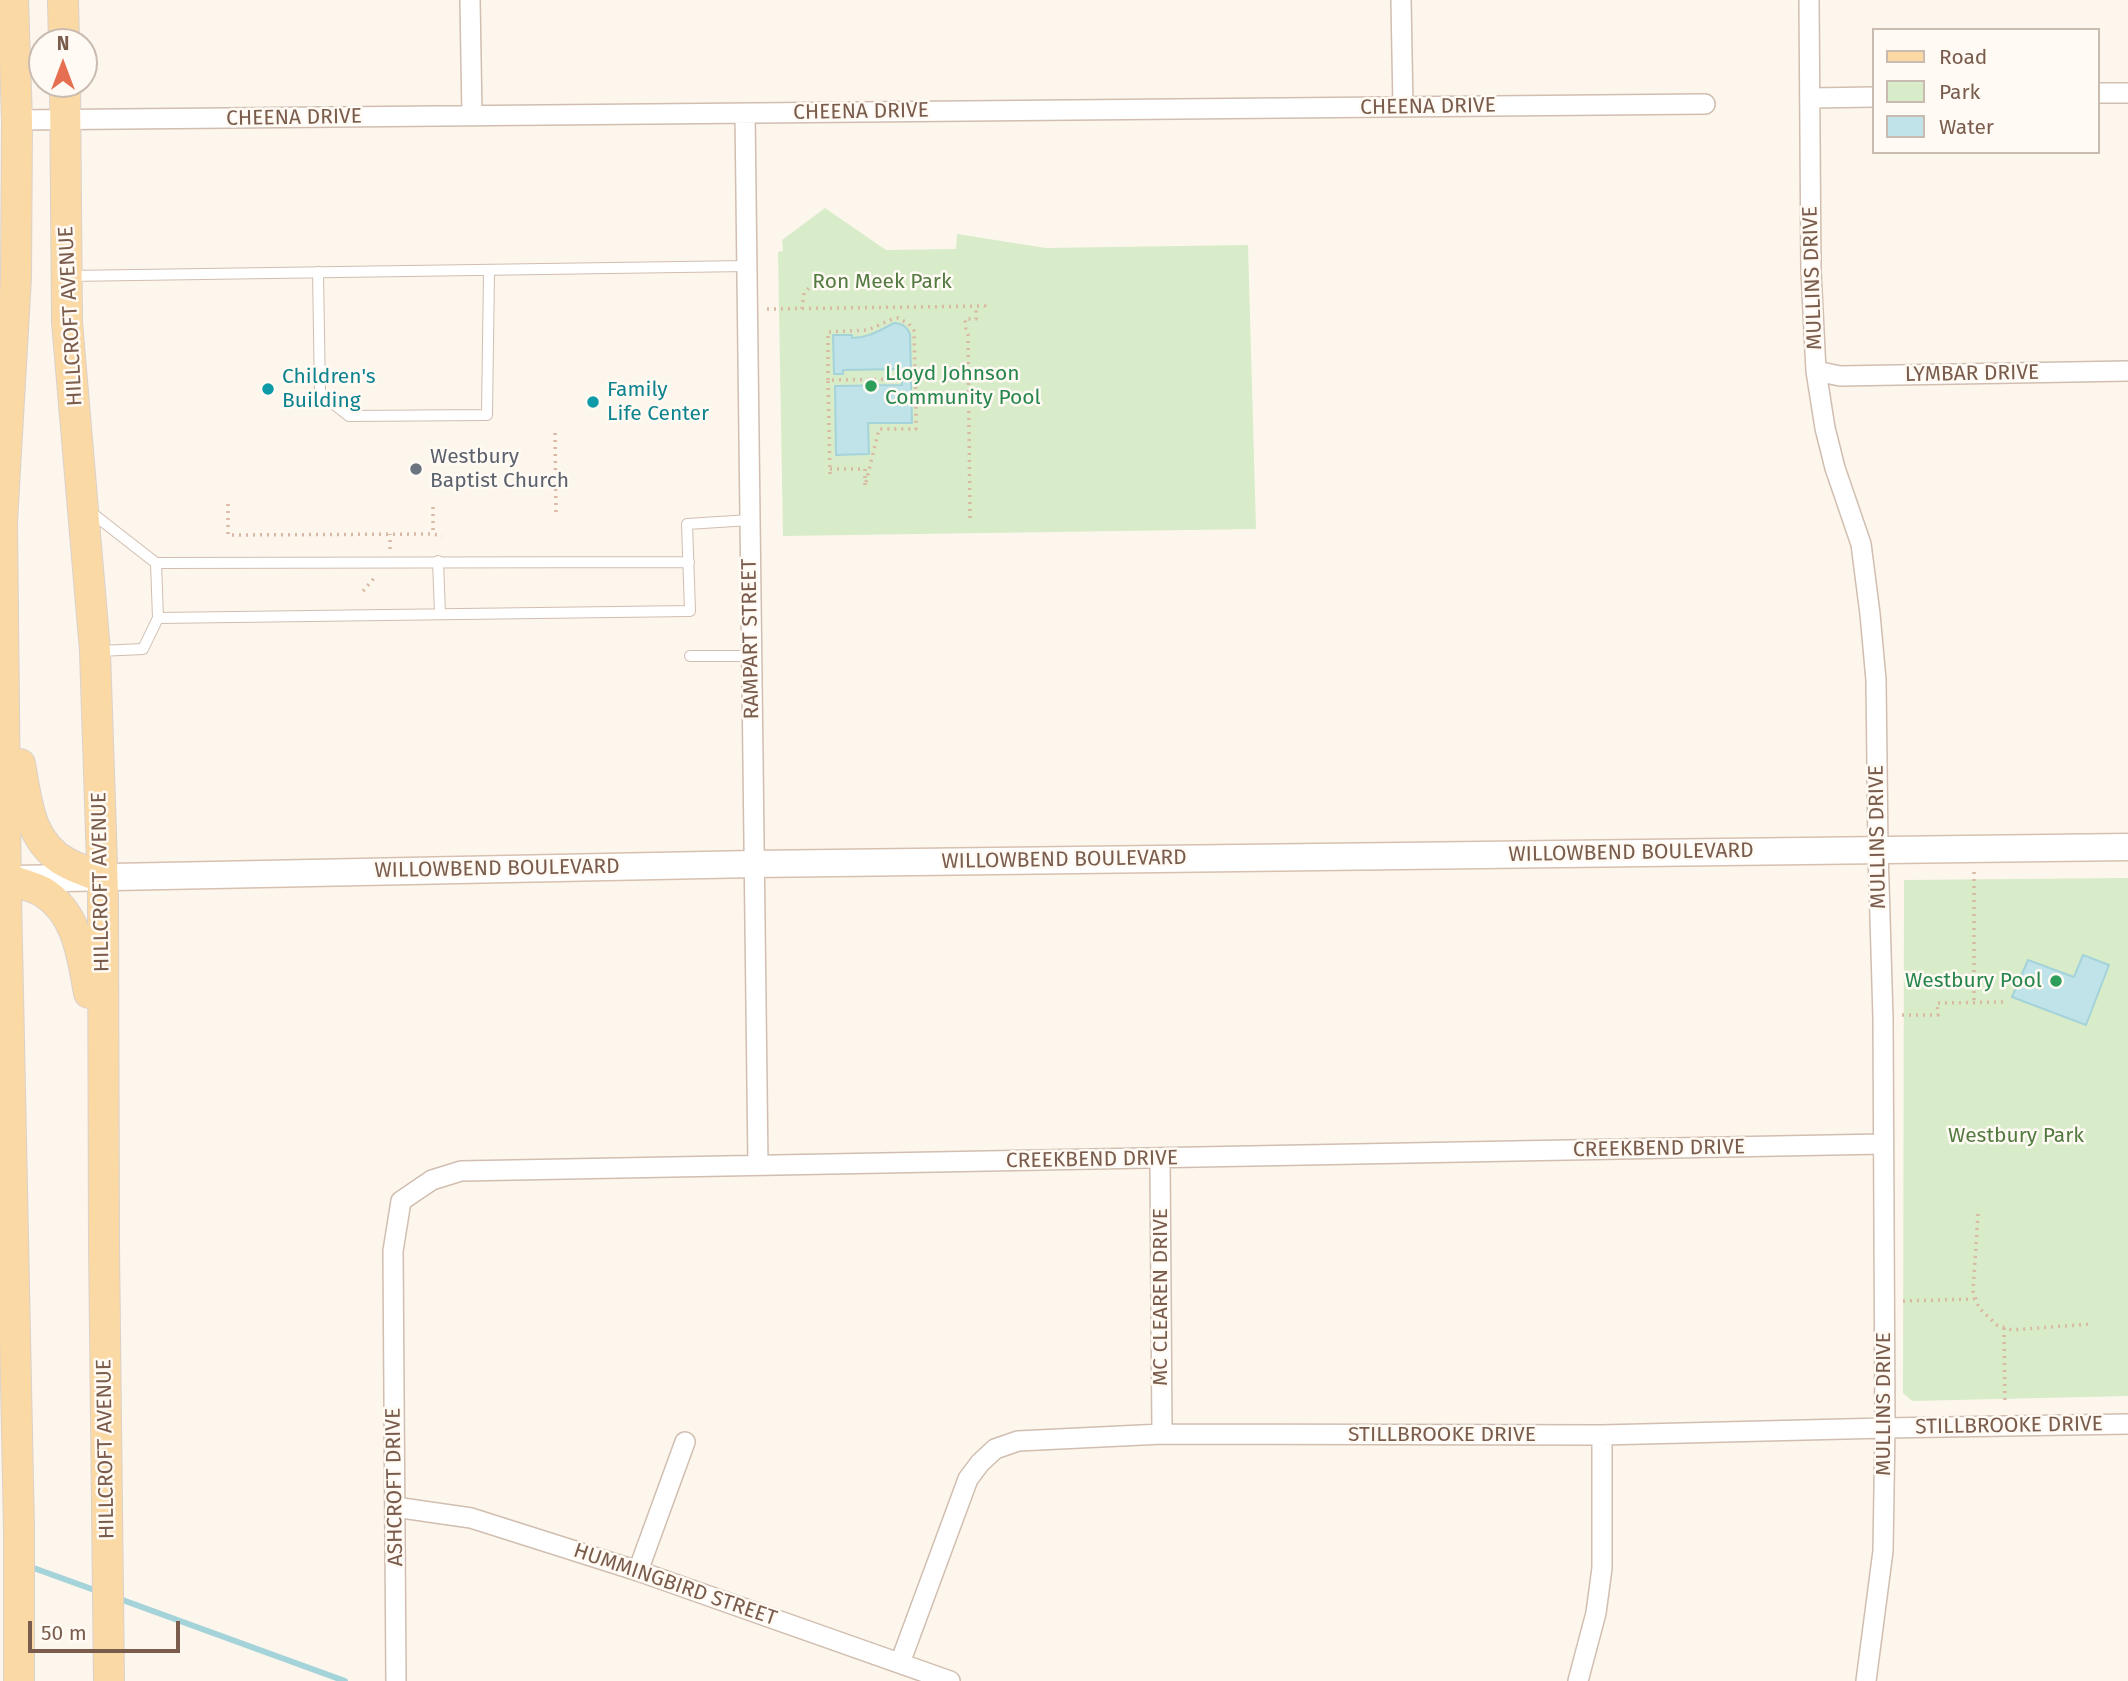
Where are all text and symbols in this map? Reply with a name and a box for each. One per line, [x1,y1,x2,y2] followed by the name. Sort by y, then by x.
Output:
[28,28,98,98] north arrow
[1872,28,2100,154] legend
[57,32,69,55] text: N
[1939,44,1987,70] text: Road
[1939,79,1980,105] text: Park
[1360,93,1496,121] street label: CHEENA DRIVE
[793,98,929,126] street label: CHEENA DRIVE
[226,104,362,132] street label: CHEENA DRIVE
[1939,114,1994,140] text: Water
[1798,206,1828,350] street label: MULLINS DRIVE
[54,225,88,407] street label: HILLCROFT AVENUE
[812,269,952,295] park label: Ron Meek Park
[1905,360,2039,388] street label: LYMBAR DRIVE
[885,361,1041,411] place label: Lloyd Johnson Community Pool
[282,364,376,414] place label: Children's Building
[607,377,709,427] place label: Family Life Center
[863,378,879,394] marker: Lloyd Johnson Community Pool
[260,381,276,397] marker: Children's Building
[585,394,601,410] marker: Family Life Center
[430,444,569,494] place label: Westbury Baptist Church
[408,461,424,477] marker: Westbury Baptist Church
[737,558,765,720] street label: RAMPART STREET
[1864,765,1892,909] street label: MULLINS DRIVE
[87,792,115,972] street label: HILLCROFT AVENUE
[1508,838,1754,868] street label: WILLOWBEND BOULEVARD
[941,845,1187,875] street label: WILLOWBEND BOULEVARD
[374,854,620,884] street label: WILLOWBEND BOULEVARD
[1905,968,2042,994] place label: Westbury Pool
[2048,973,2064,989] marker: Westbury Pool
[1948,1123,2084,1149] park label: Westbury Park
[1573,1135,1745,1163] street label: CREEKBEND DRIVE
[1006,1146,1178,1174] street label: CREEKBEND DRIVE
[1148,1208,1174,1386] street label: MC CLEAREN DRIVE
[1871,1332,1897,1476] street label: MULLINS DRIVE
[92,1359,120,1539] street label: HILLCROFT AVENUE
[381,1407,409,1567] street label: ASHCROFT DRIVE
[1915,1412,2103,1440] street label: STILLBROOKE DRIVE
[1348,1422,1536,1448] street label: STILLBROOKE DRIVE
[570,1538,780,1632] street label: HUMMINGBIRD STREET
[32,1608,184,1652] scale bar
[41,1620,87,1646] text: 50 m

